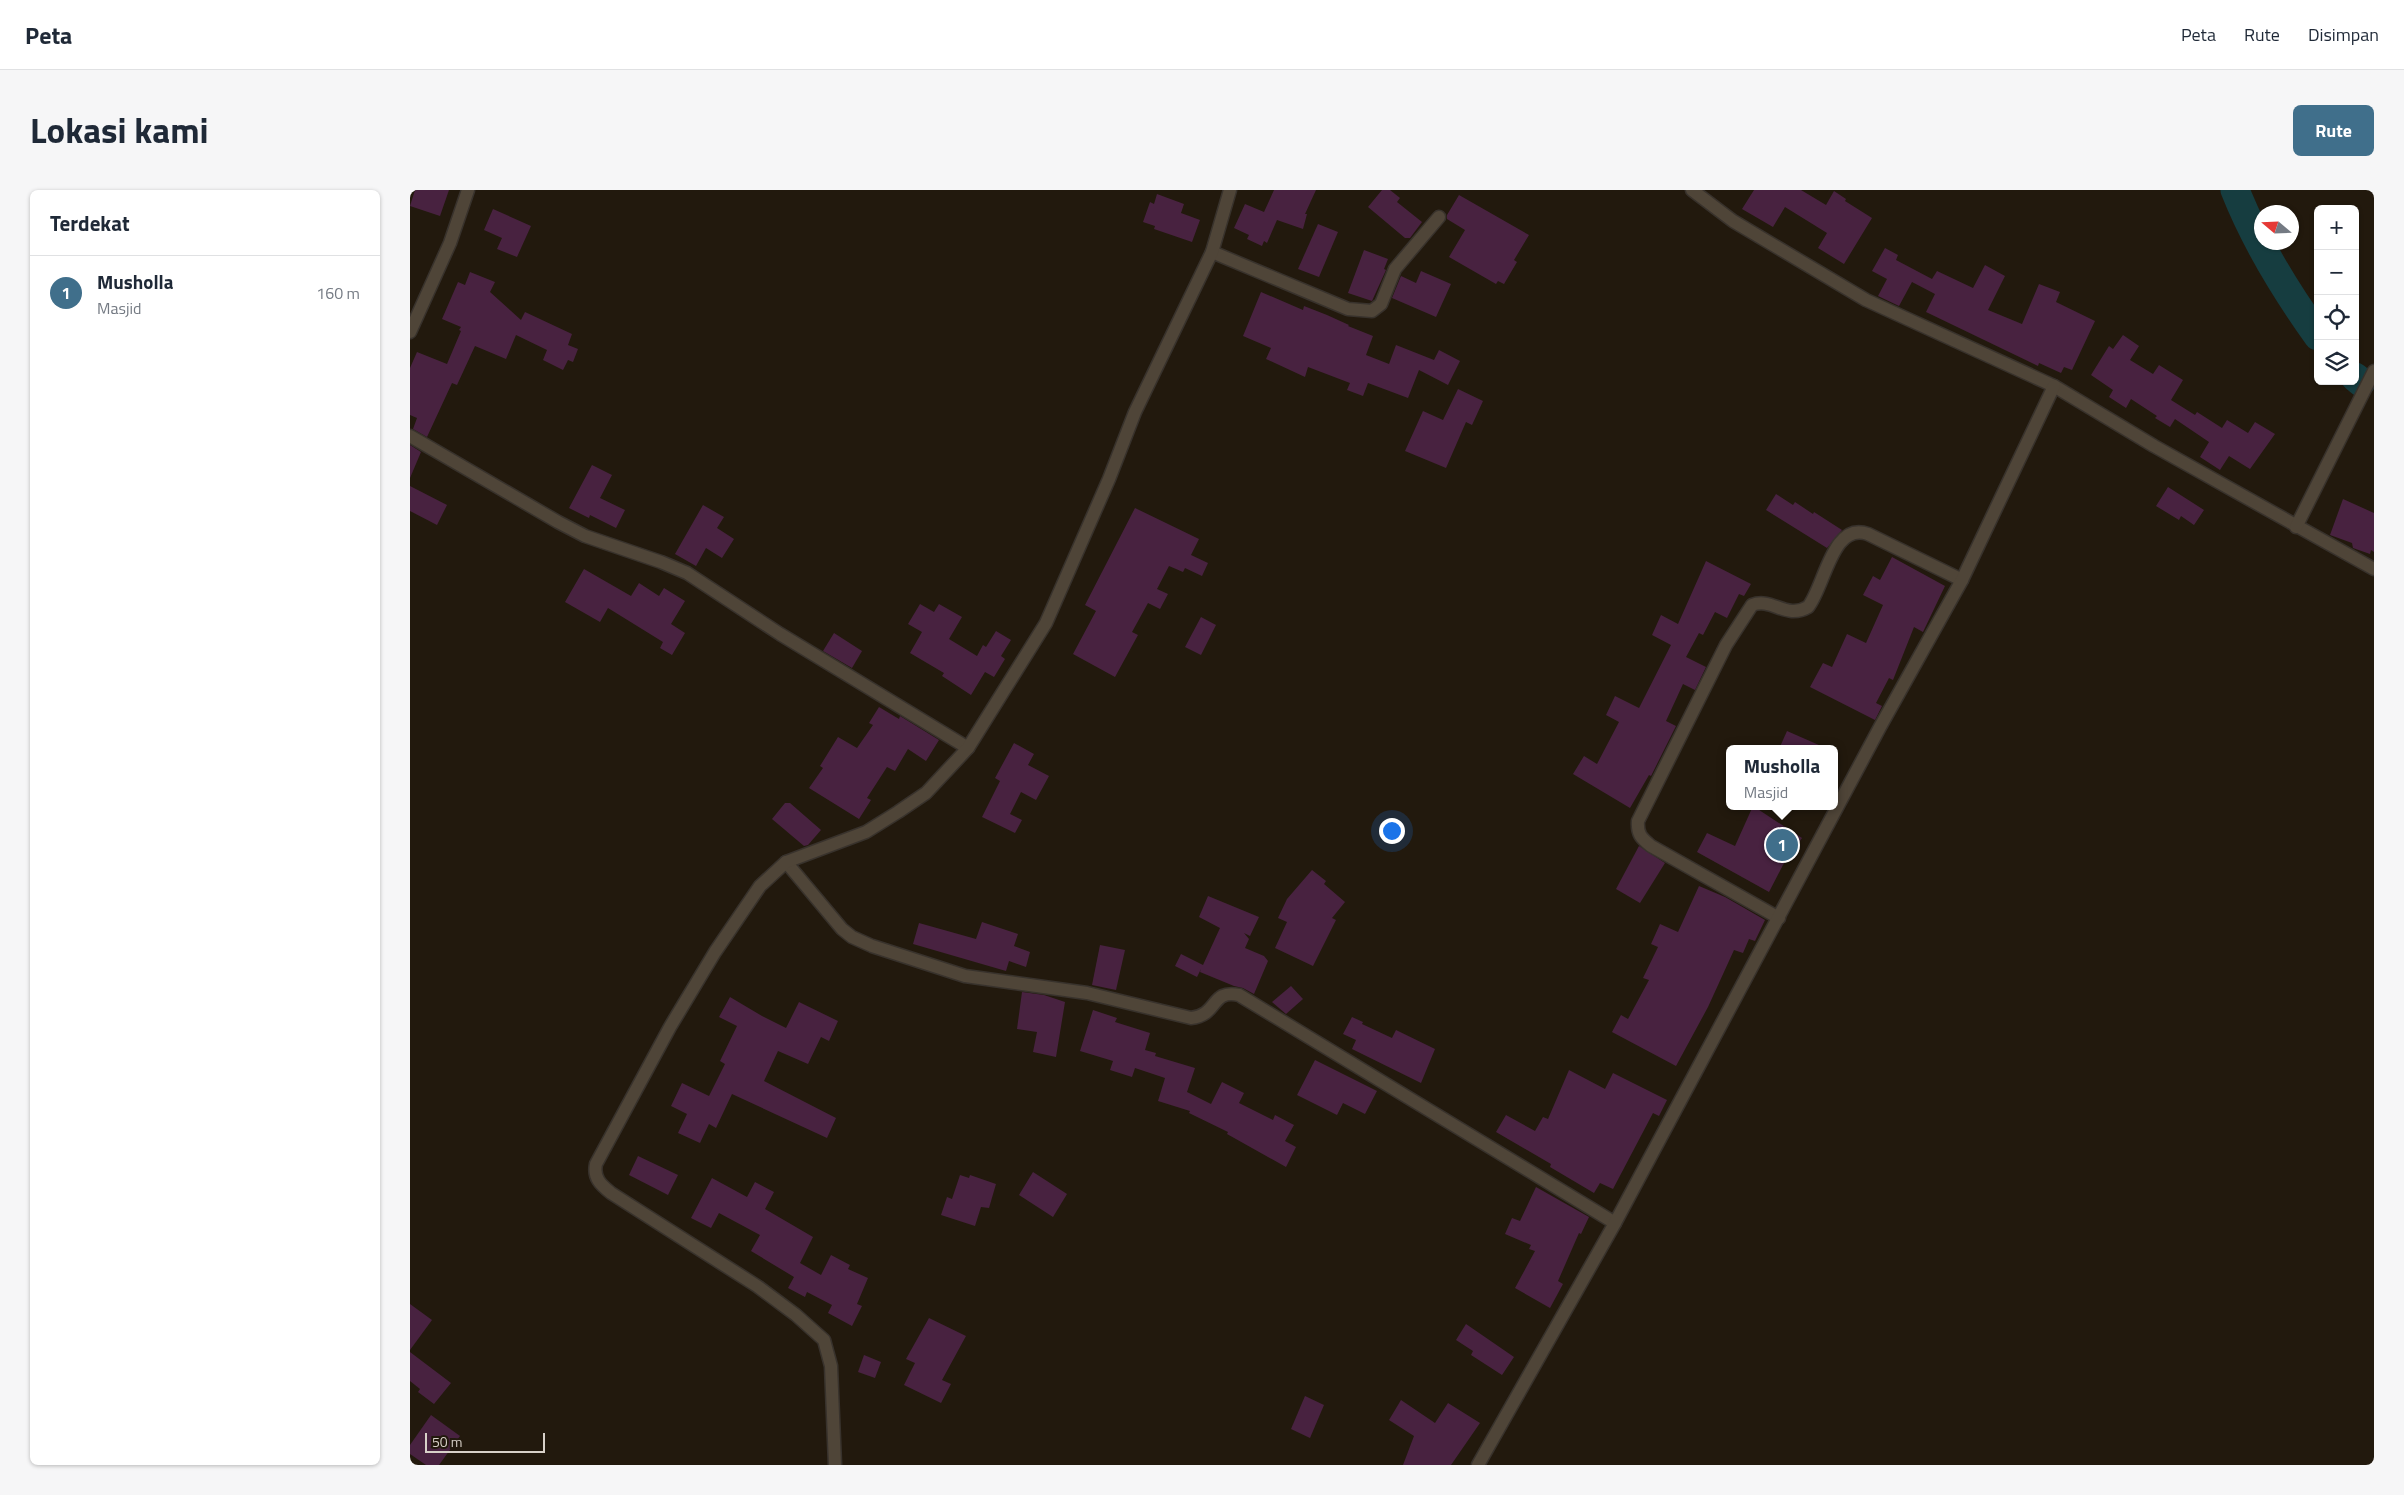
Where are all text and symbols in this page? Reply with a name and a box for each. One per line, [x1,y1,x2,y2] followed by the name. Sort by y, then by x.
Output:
[25,17,72,53] text: Peta
[2181,21,2216,48] text: Peta
[2244,21,2280,48] text: Rute
[2308,21,2379,48] text: Disimpan
[30,103,209,157] text: Lokasi kami
[2293,105,2374,156] button: Rute
[2254,205,2299,250] north arrow
[2314,205,2359,385] map controls
[2314,205,2359,250] button: +
[50,207,130,239] text: Terdekat
[2314,250,2359,295] button: −
[97,267,173,296] text: Musholla
[62,281,70,305] text: 1
[316,281,360,305] text: 160 m
[2314,295,2359,340] button: locate
[97,296,141,320] text: Masjid
[2314,340,2359,385] button: layers
[1726,745,1838,810] popup
[1744,751,1820,780] text: Musholla
[1744,780,1788,804] text: Masjid
[1379,818,1405,844] your location
[1766,826,1798,864] pin: 1
[425,1430,545,1453] scale bar
[432,1431,462,1452] text: 50 m

